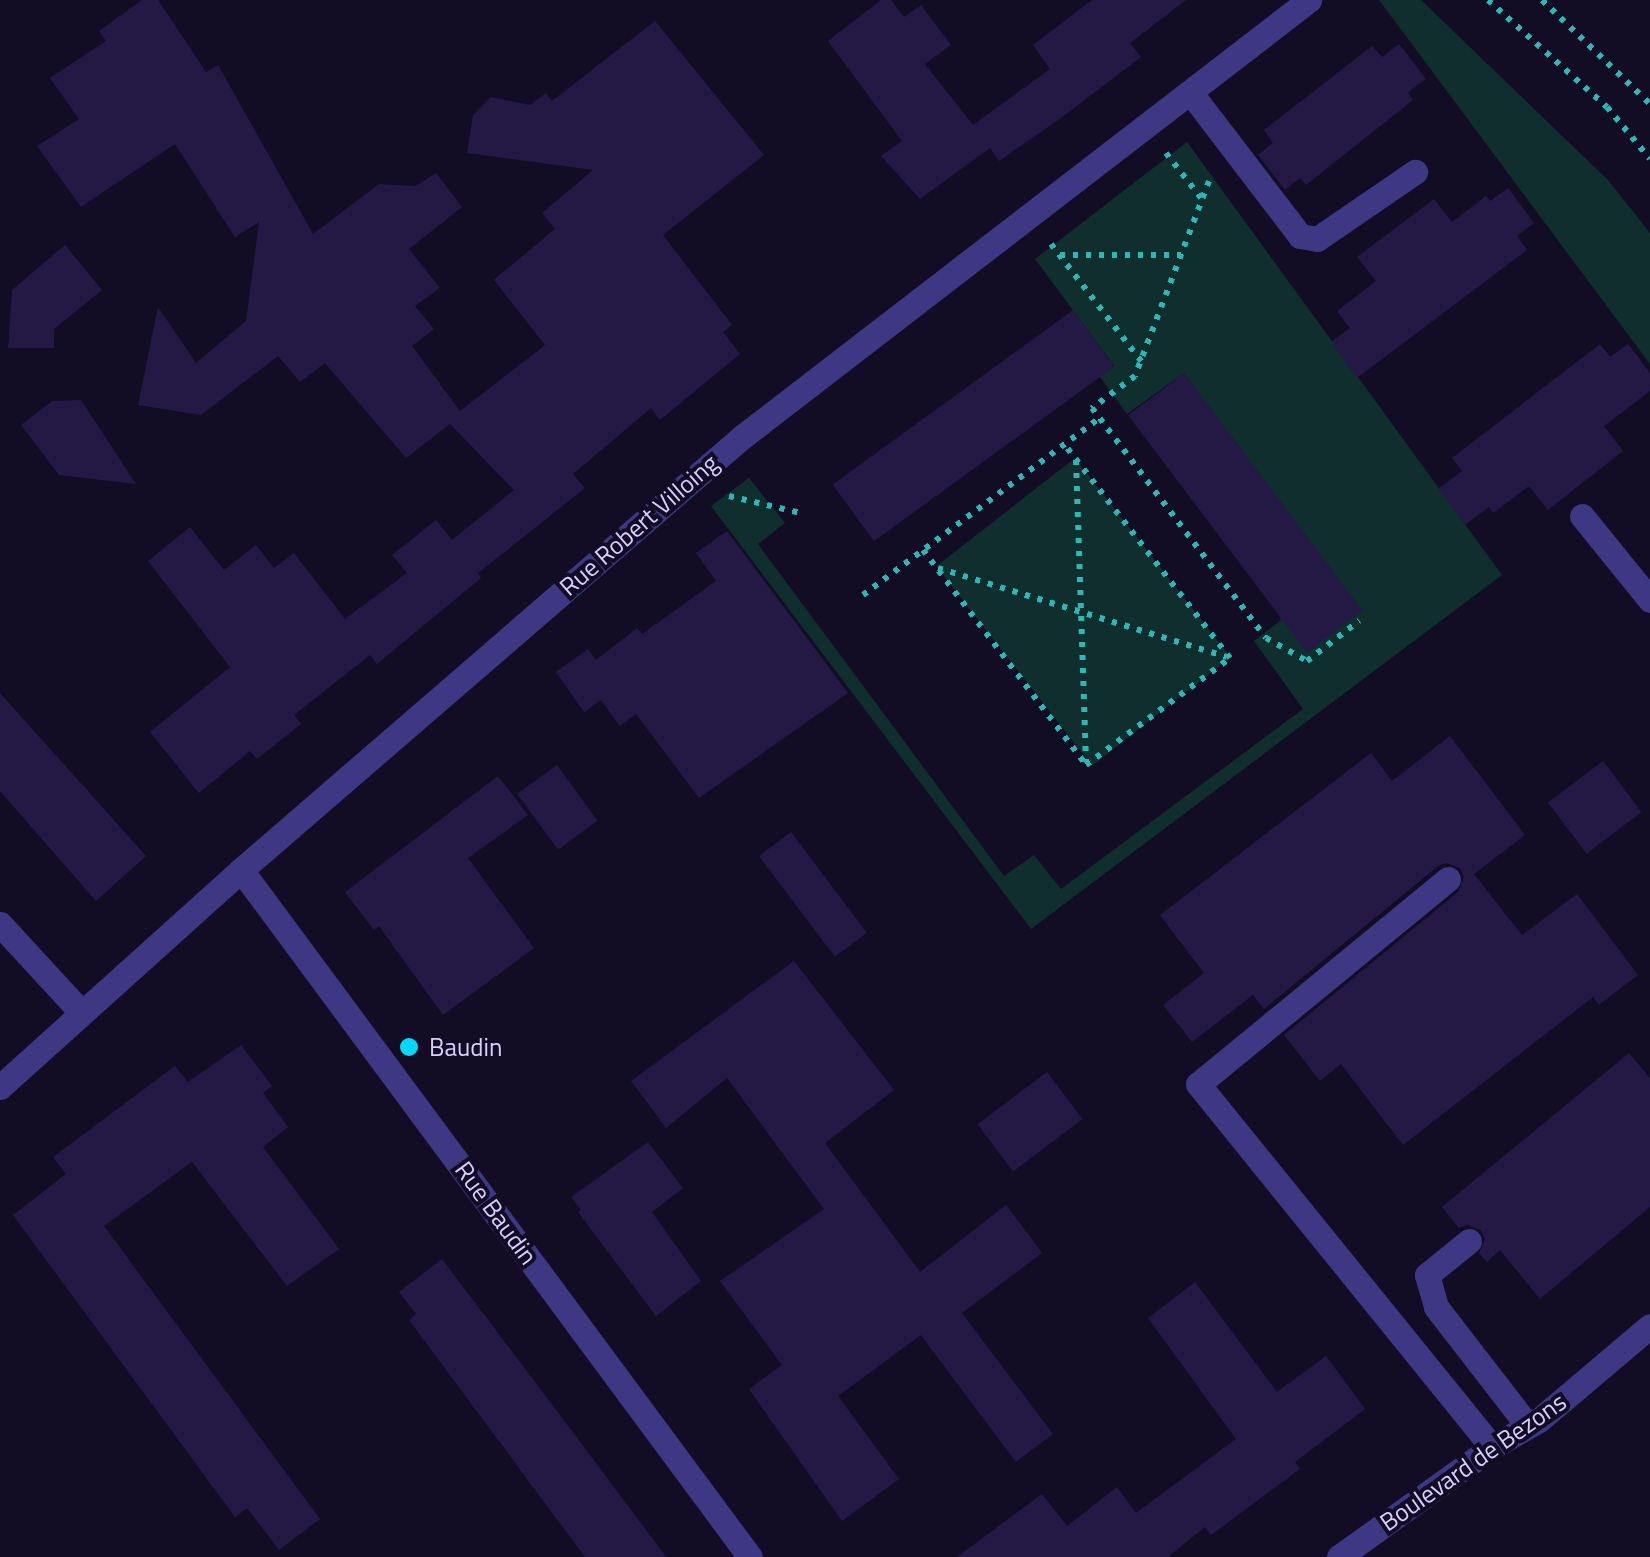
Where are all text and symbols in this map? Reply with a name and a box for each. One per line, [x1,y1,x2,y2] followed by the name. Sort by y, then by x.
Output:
[554,448,724,602] street label: Rue Robert Villoing
[429,1032,502,1062] place label: Baudin
[398,1036,420,1058] marker: Baudin
[449,1156,543,1270] street label: Rue Baudin
[1374,1387,1572,1537] street label: Boulevard de Bezons

